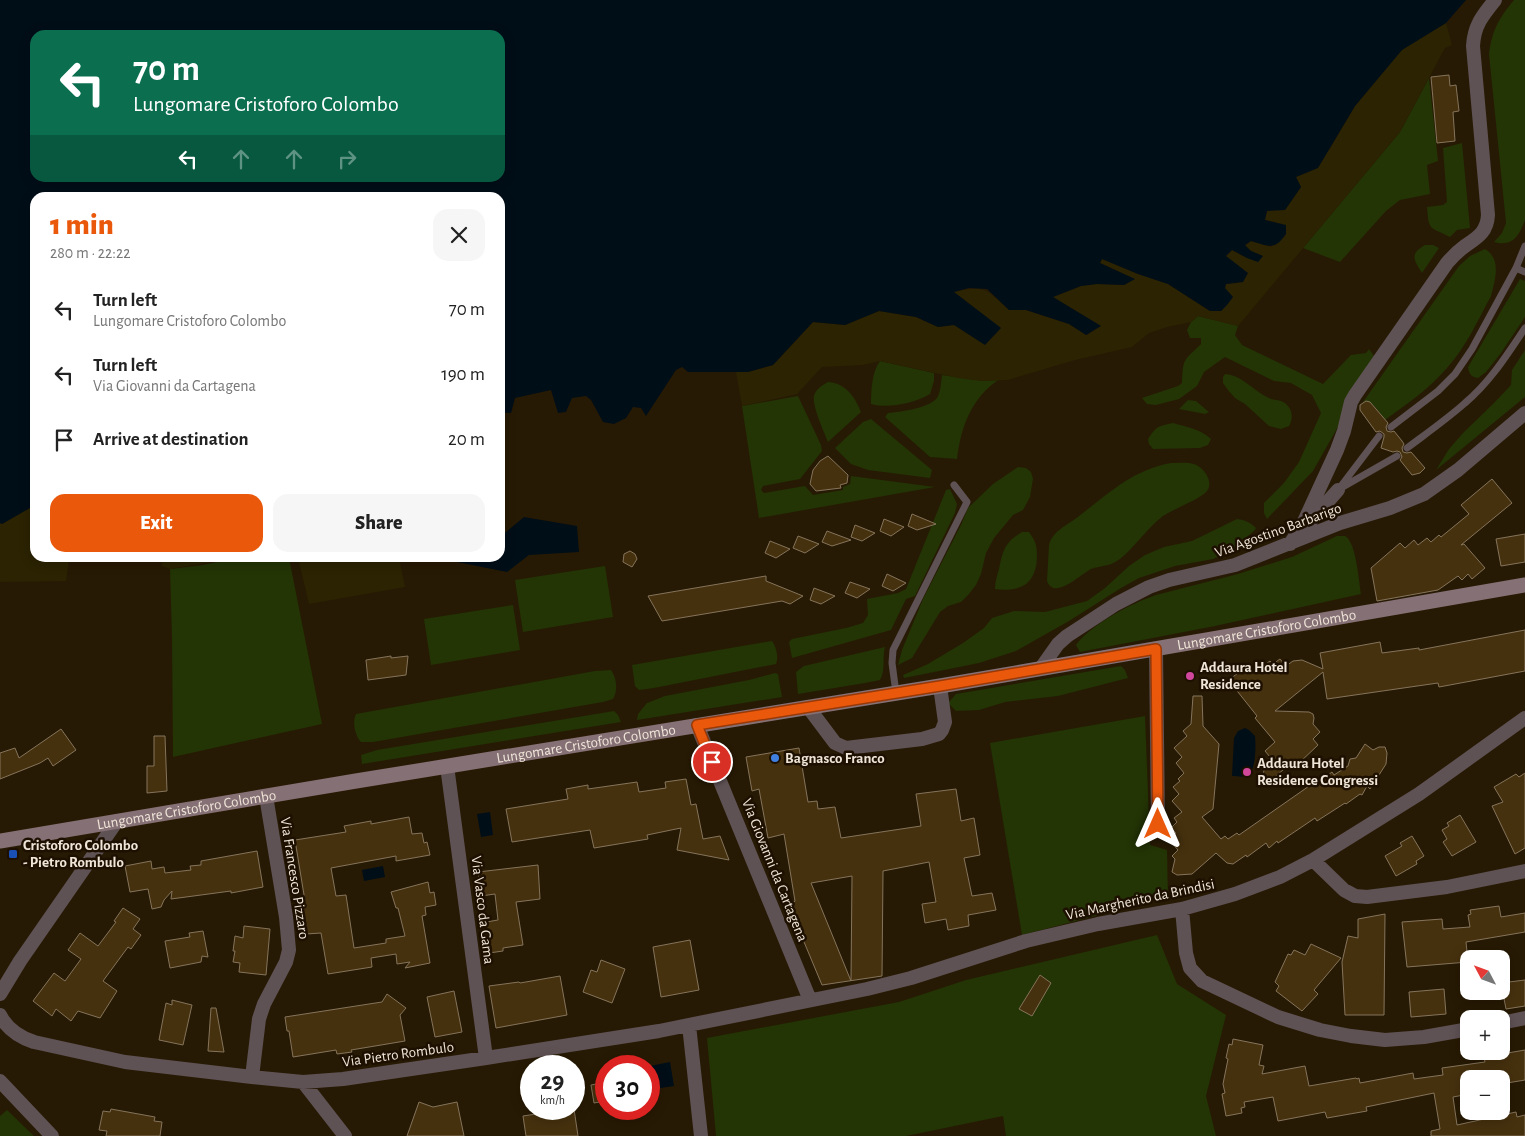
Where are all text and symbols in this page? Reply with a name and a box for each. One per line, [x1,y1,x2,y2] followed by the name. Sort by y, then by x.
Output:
[50,50,115,115] icon: left
[133,52,200,87] text: 70 m
[133,93,399,115] text: Lungomare Cristoforo Colombo
[174,145,202,173] icon: left
[227,145,255,173] icon: ahead
[280,145,308,173] icon: ahead
[333,145,361,173] icon: right
[433,209,485,261] button: close
[50,210,114,240] text: 1 min
[50,245,130,261] text: 280 m · 22:22
[93,291,157,310] text: Turn left
[50,296,78,324] icon: left
[449,300,485,319] text: 70 m
[93,313,286,329] text: Lungomare Cristoforo Colombo
[93,356,157,375] text: Turn left
[50,361,78,389] icon: left
[441,365,485,384] text: 190 m
[93,378,256,394] text: Via Giovanni da Cartagena
[50,426,78,454] icon: arrive
[93,430,249,449] text: Arrive at destination
[448,430,485,449] text: 20 m
[50,494,263,552] button: Exit
[273,494,485,552] button: Share
[1213,501,1344,560] street label: Via Agostino Barbarigo
[1176,607,1357,653] street label: Lungomare Cristoforo Colombo
[1200,660,1288,692] place label: Addaura Hotel Residence
[1184,670,1196,682] marker: Addaura Hotel Residence
[495,722,677,766] street label: Lungomare Cristoforo Colombo
[691,741,733,783] pin
[698,748,726,776] icon: arrive
[785,751,885,766] place label: Bagnasco Franco
[769,752,781,764] marker: Bagnasco Franco
[1257,756,1378,788] place label: Addaura Hotel Residence Congressi
[1241,766,1253,778] marker: Addaura Hotel Residence Congressi
[96,788,277,833] street label: Lungomare Cristoforo Colombo
[739,797,810,944] street label: Via Giovanni da Cartagena
[1131,797,1183,849] position arrow
[277,816,312,940] street label: Via Francesco Pizzaro
[23,838,138,870] place label: Cristoforo Colombo - Pietro Rombulo
[7,848,19,860] marker: Cristoforo Colombo - Pietro Rombulo
[468,855,497,965] street label: Via Vasco da Gama
[1064,876,1216,923] street label: Via Margherito da Brindisi
[1460,950,1510,1000] north arrow
[1460,950,1510,1120] map controls
[1460,1010,1510,1060] button: +
[341,1039,455,1070] street label: Via Pietro Rombulo
[595,1055,660,1120] speed limit sign: 30
[541,1069,564,1094] text: 29
[1460,1070,1510,1120] button: −
[540,1094,565,1106] text: km/h

